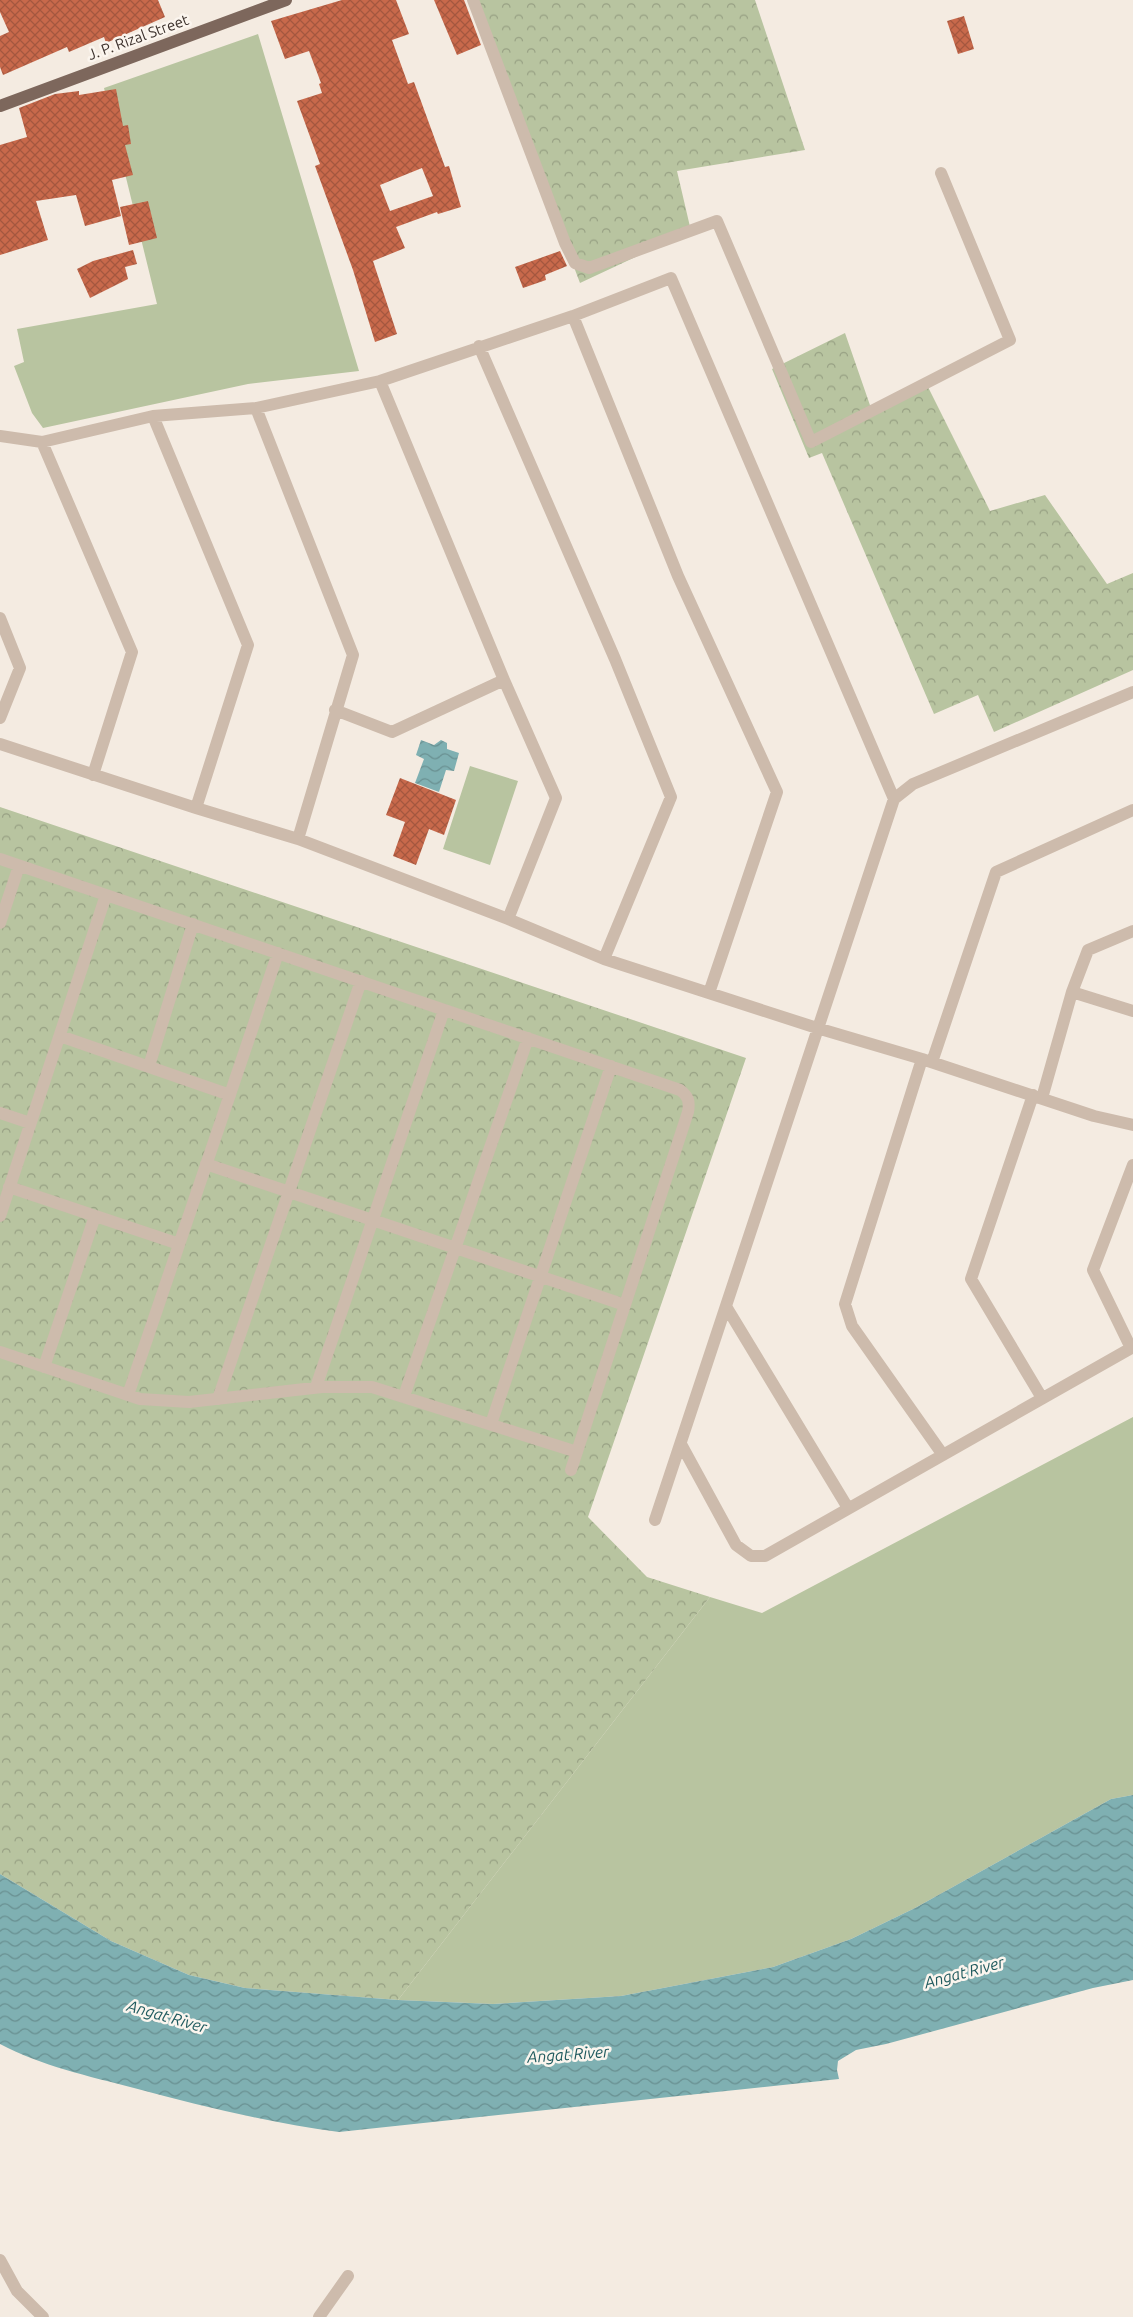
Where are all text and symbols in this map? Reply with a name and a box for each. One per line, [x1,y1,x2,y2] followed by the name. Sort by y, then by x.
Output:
[85,11,191,63] street label: J. P. Rizal Street
[921,1952,1007,1992] water label: Angat River
[124,1996,210,2036] water label: Angat River
[525,2042,610,2066] water label: Angat River

